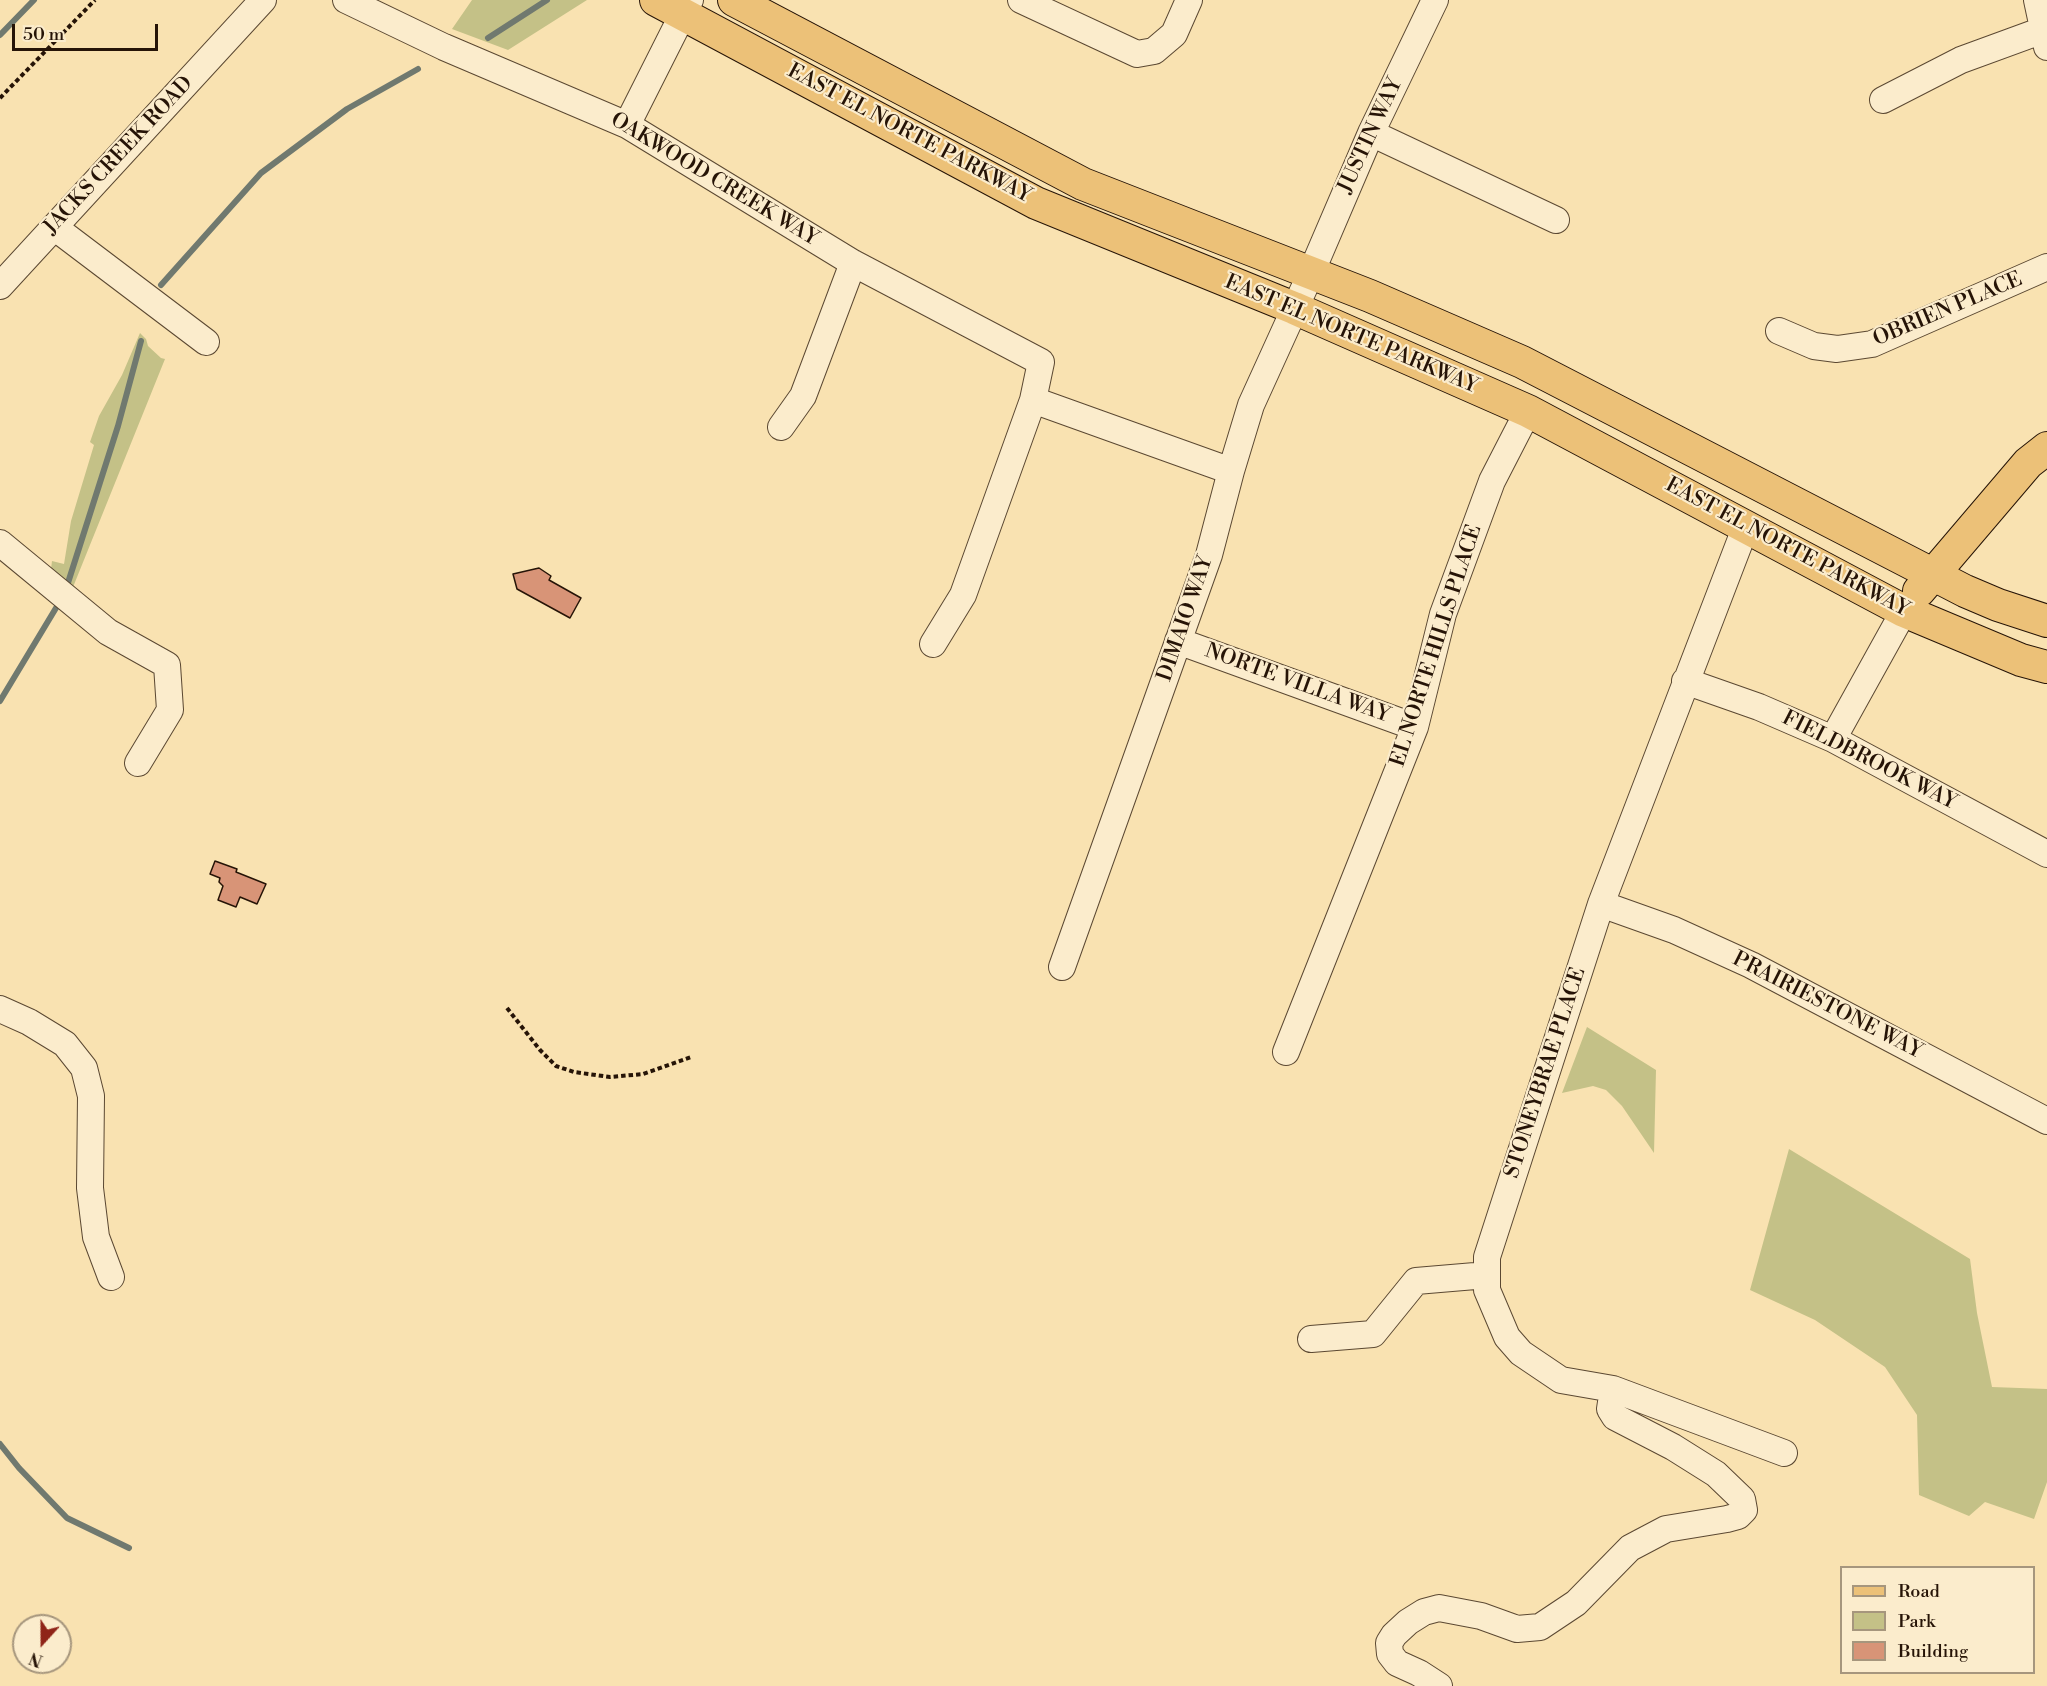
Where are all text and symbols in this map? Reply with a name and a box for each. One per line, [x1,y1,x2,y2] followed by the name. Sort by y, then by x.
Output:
[15,12,160,50] scale bar
[23,23,64,46] text: 50 m
[783,59,1035,209] street label: EAST EL NORTE PARKWAY
[39,72,199,240] street label: JACKS CREEK ROAD
[1333,74,1409,198] street label: JUSTIN WAY
[606,108,822,252] street label: OAKWOOD CREEK WAY
[1870,267,2026,353] street label: OBRIEN PLACE
[1221,270,1481,400] street label: EAST EL NORTE PARKWAY
[1661,473,1913,623] street label: EAST EL NORTE PARKWAY
[1386,522,1488,770] street label: EL NORTE HILLS PLACE
[1153,553,1219,685] street label: DIMAIO WAY
[1201,639,1393,729] street label: NORTE VILLA WAY
[1777,706,1961,816] street label: FIELDBROOK WAY
[1728,947,1926,1065] street label: PRAIRIESTONE WAY
[1500,964,1592,1182] street label: STONEYBRAE PLACE
[1840,1566,2035,1674] legend
[1898,1580,1940,1603] text: Road
[1898,1610,1935,1633] text: Park
[12,1614,72,1674] north arrow
[1898,1640,1968,1663] text: Building
[27,1647,46,1671] text: N

